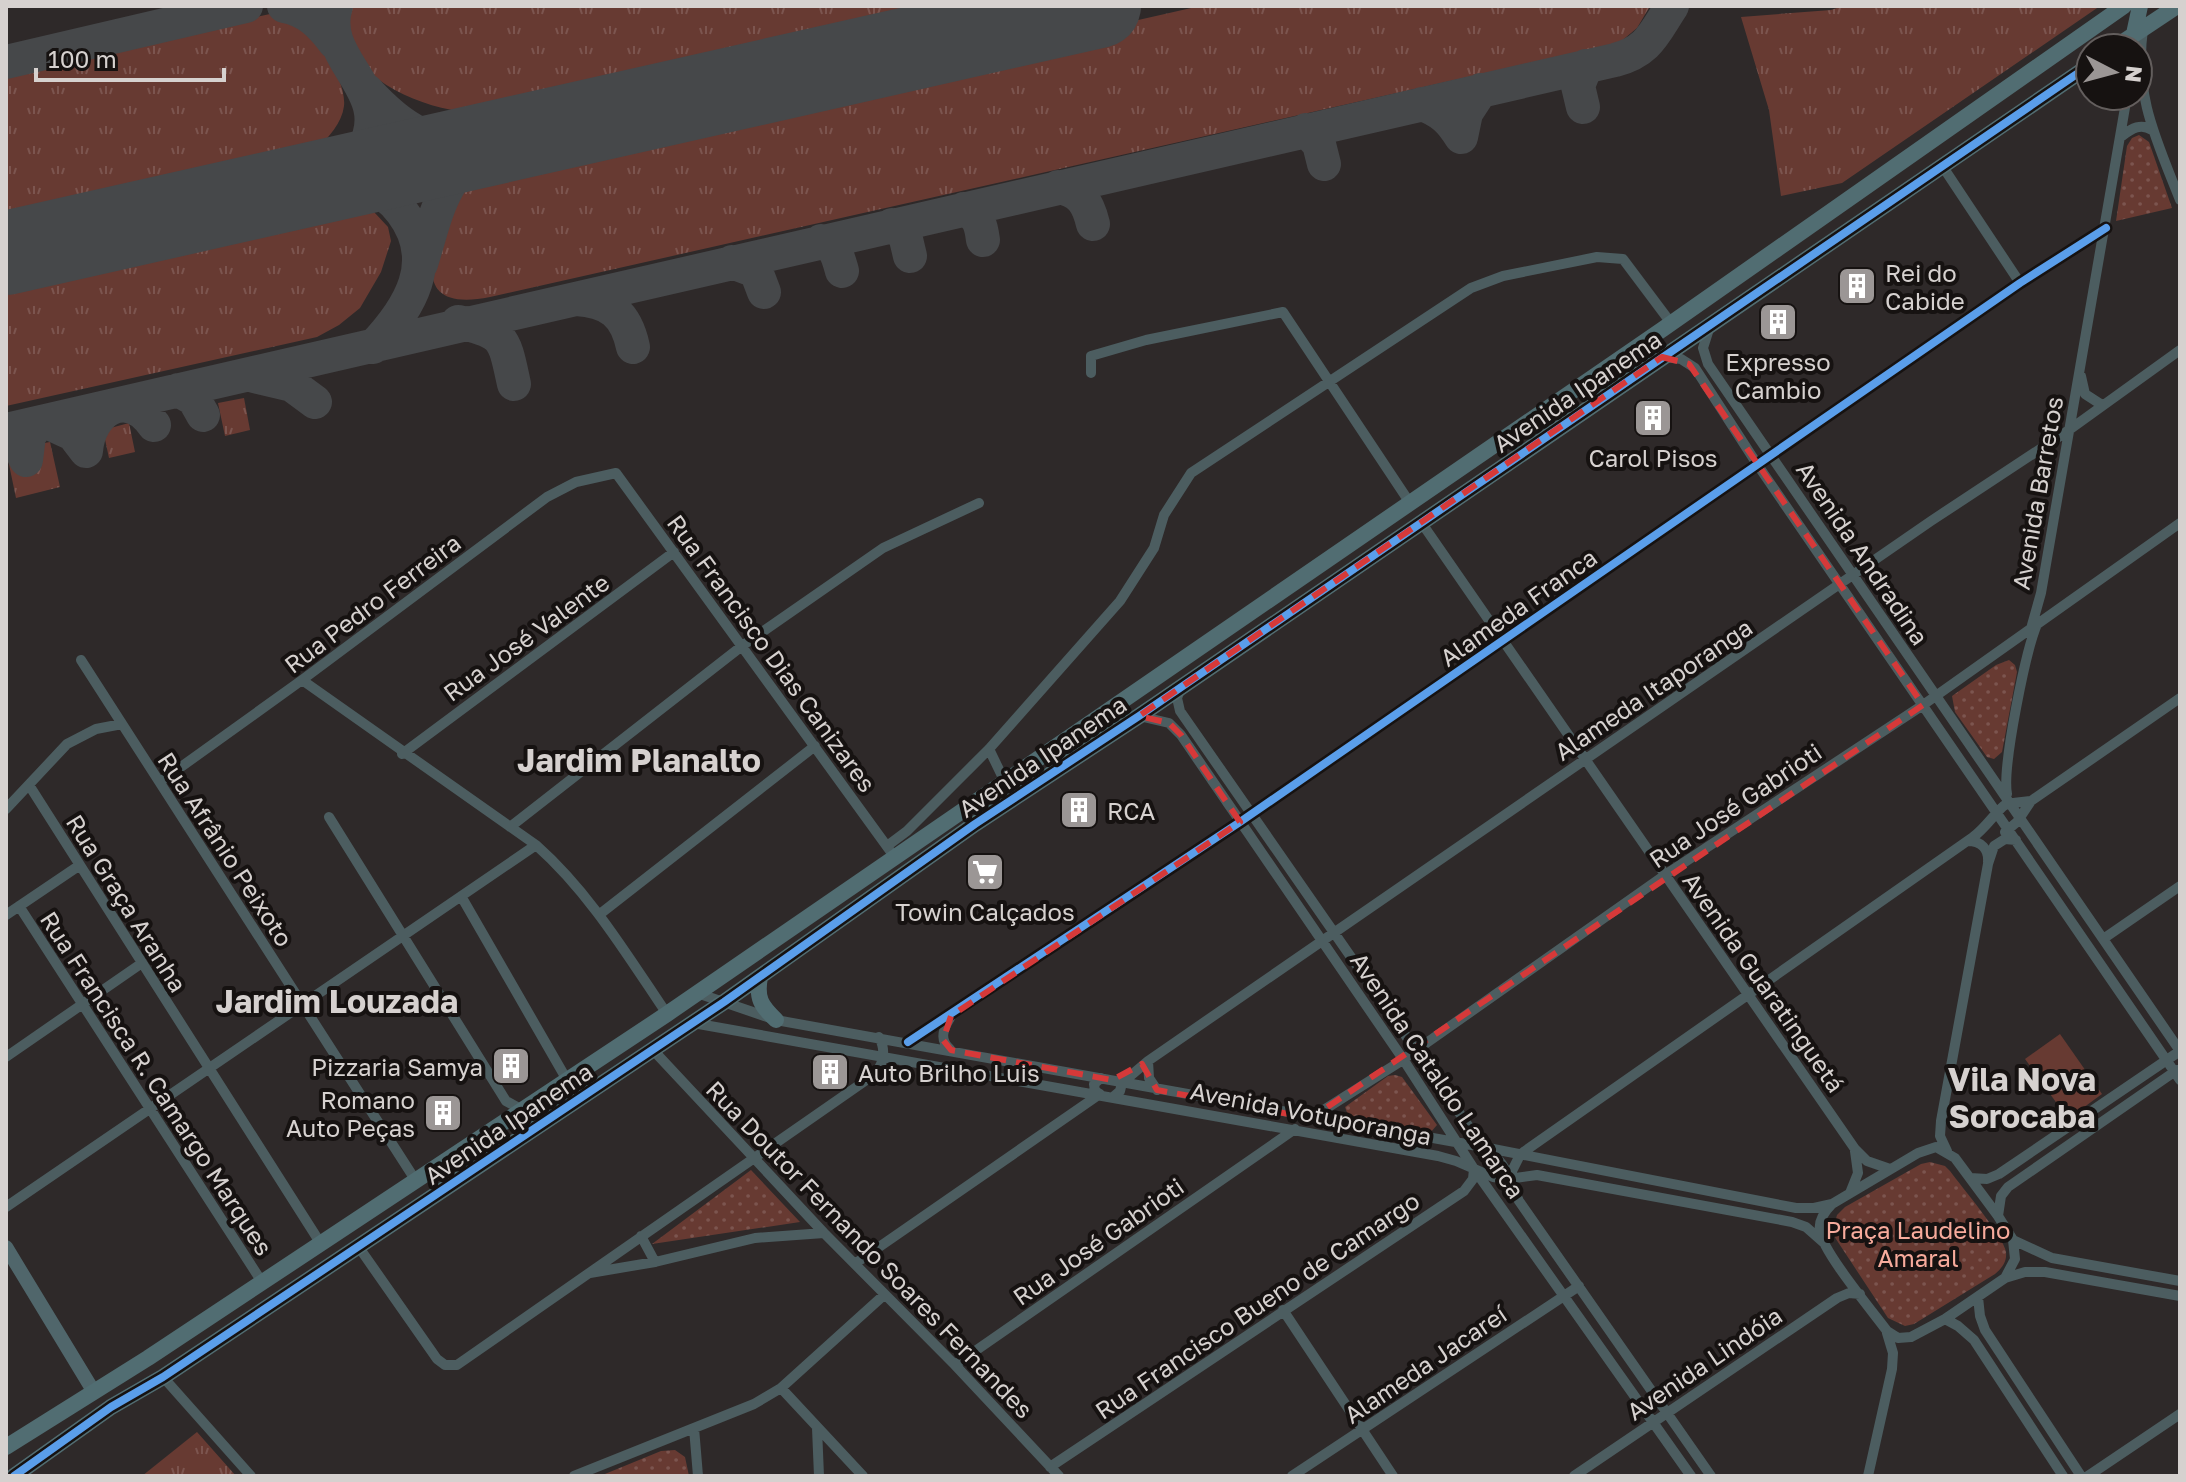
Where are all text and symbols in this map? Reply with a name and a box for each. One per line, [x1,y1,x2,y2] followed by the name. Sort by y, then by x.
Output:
[36,32,224,82] scale bar
[2074,32,2154,112] north arrow
[48,44,117,73] text: 100 m
[2120,64,2149,84] text: N
[1885,258,1965,315] place label: Rei do Cabide
[1836,265,1878,307] building icon: Rei do Cabide
[1757,301,1799,343] building icon: Expresso Cambio
[1487,324,1667,458] street label: Avenida Ipanema
[1725,347,1831,404] place label: Expresso Cambio
[2006,394,2068,592] street label: Avenida Barretos
[1632,397,1674,439] building icon: Carol Pisos
[1588,443,1718,472] place label: Carol Pisos
[1791,456,1935,650] street label: Avenida Andradina
[662,509,882,797] street label: Rua Francisco Dias Canizares
[278,527,466,679] street label: Rua Pedro Ferreira
[1434,542,1602,672] street label: Alameda Franca
[437,567,615,707] street label: Rua José Valente
[1549,612,1757,766] street label: Alameda Itaporanga
[952,689,1132,823] street label: Avenida Ipanema
[1643,737,1827,873] street label: Rua José Gabrioti
[517,741,761,779] district label: Jardim Planalto
[152,747,300,951] street label: Rua Afrânio Peixoto
[1058,789,1100,831] building icon: RCA
[1107,796,1155,825] place label: RCA
[61,809,193,997] street label: Rua Graça Aranha
[964,851,1006,893] supermarket icon: Towin Calçados
[1677,867,1851,1097] street label: Avenida Guaratinguetá
[895,897,1075,926] place label: Towin Calçados
[35,906,279,1260] street label: Rua Francisca R. Camargo Marques
[1345,946,1531,1204] street label: Avenida Cataldo Lamarca
[216,982,458,1020] district label: Jardim Louzada
[490,1045,532,1087] building icon: Pizzaria Samya
[809,1051,851,1093] building icon: Auto Brilho Luis
[311,1052,483,1081] place label: Pizzaria Samya
[418,1056,598,1190] street label: Avenida Ipanema
[858,1058,1040,1087] place label: Auto Brilho Luis
[1948,1060,2096,1135] district label: Vila Nova Sorocaba
[701,1074,1039,1424] street label: Rua Doutor Fernando Soares Fernandes
[1188,1075,1434,1151] street label: Avenida Votuporanga
[286,1085,415,1142] place label: Romano Auto Peças
[422,1092,464,1134] building icon: Romano Auto Peças
[1007,1171,1189,1311] street label: Rua José Gabrioti
[1089,1185,1425,1425] street label: Rua Francisco Bueno de Camargo
[1826,1215,2011,1272] park label: Praça Laudelino Amaral
[1338,1298,1513,1429] street label: Alameda Jacareí
[1621,1300,1787,1426] street label: Avenida Lindóia

